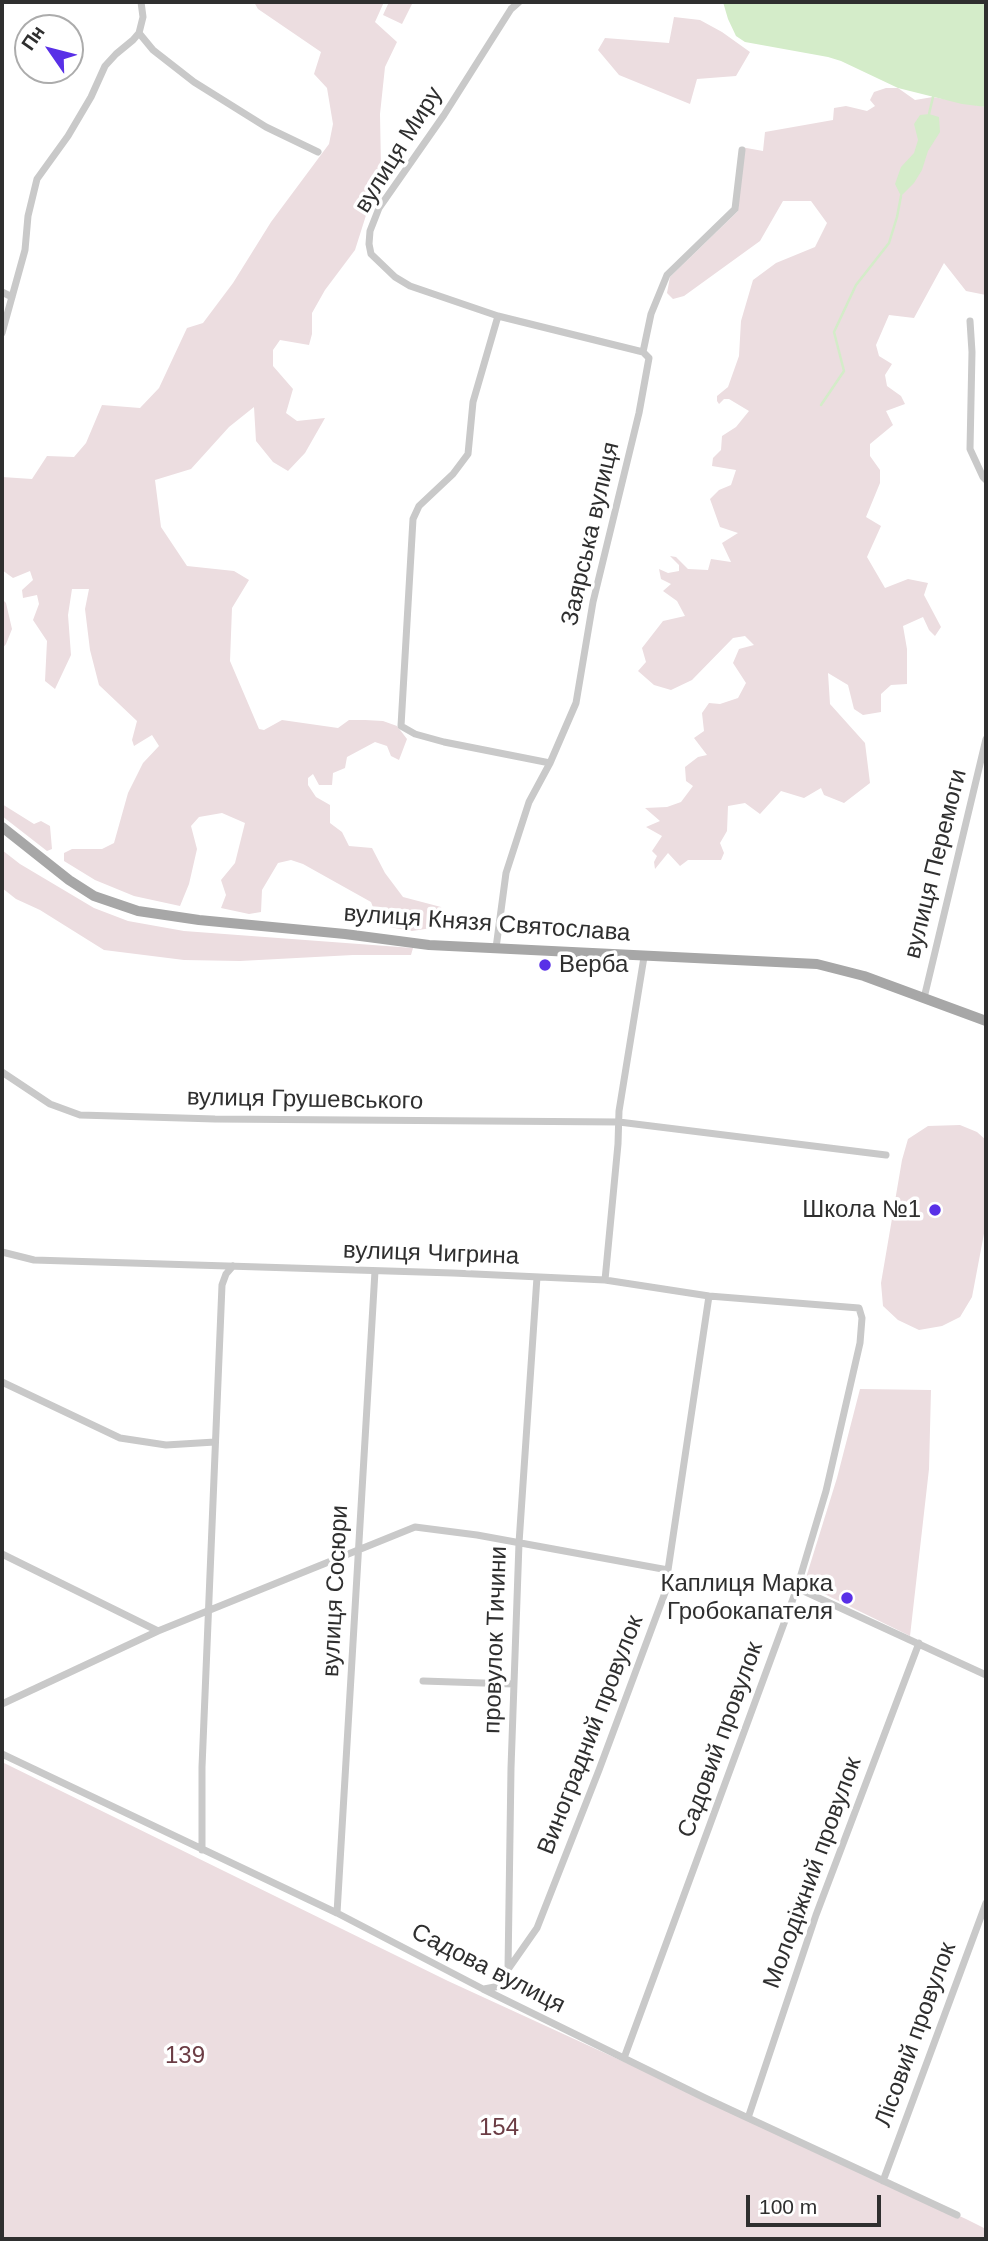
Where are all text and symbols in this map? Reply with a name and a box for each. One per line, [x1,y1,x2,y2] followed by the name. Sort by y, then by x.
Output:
[14,14,84,84] north arrow
[17,22,49,54] text: Пн
[349,82,449,218] street label: вулиця Миру
[556,439,626,629] street label: Заярська вулиця
[899,766,973,962] street label: вулиця Перемоги
[343,900,631,948] street label: вулиця Князя Святослава
[559,951,628,979] place label: Верба
[537,957,553,973] marker: Верба
[187,1084,423,1116] street label: вулиця Грушевського
[802,1196,921,1224] place label: Школа №1
[927,1202,943,1218] marker: Школа №1
[343,1237,519,1271] street label: вулиця Чигрина
[317,1504,355,1678] street label: вулиця Сосюри
[478,1546,514,1734] street label: провулок Тичини
[661,1570,833,1626] place label: Каплиця Марка Гробокапателя
[839,1590,855,1606] marker: Каплиця Марка Гробокапателя
[532,1611,650,1859] street label: Виноградний провулок
[672,1638,770,1842] street label: Садовий провулок
[758,1754,868,1992] street label: Молодіжний провулок
[406,1918,570,2020] street label: Садова вулиця
[869,1939,963,2131] street label: Лісовий провулок
[165,2042,205,2070] park label: 139
[479,2114,519,2142] park label: 154
[750,2182,885,2226] scale bar
[759,2195,817,2218] text: 100 m

